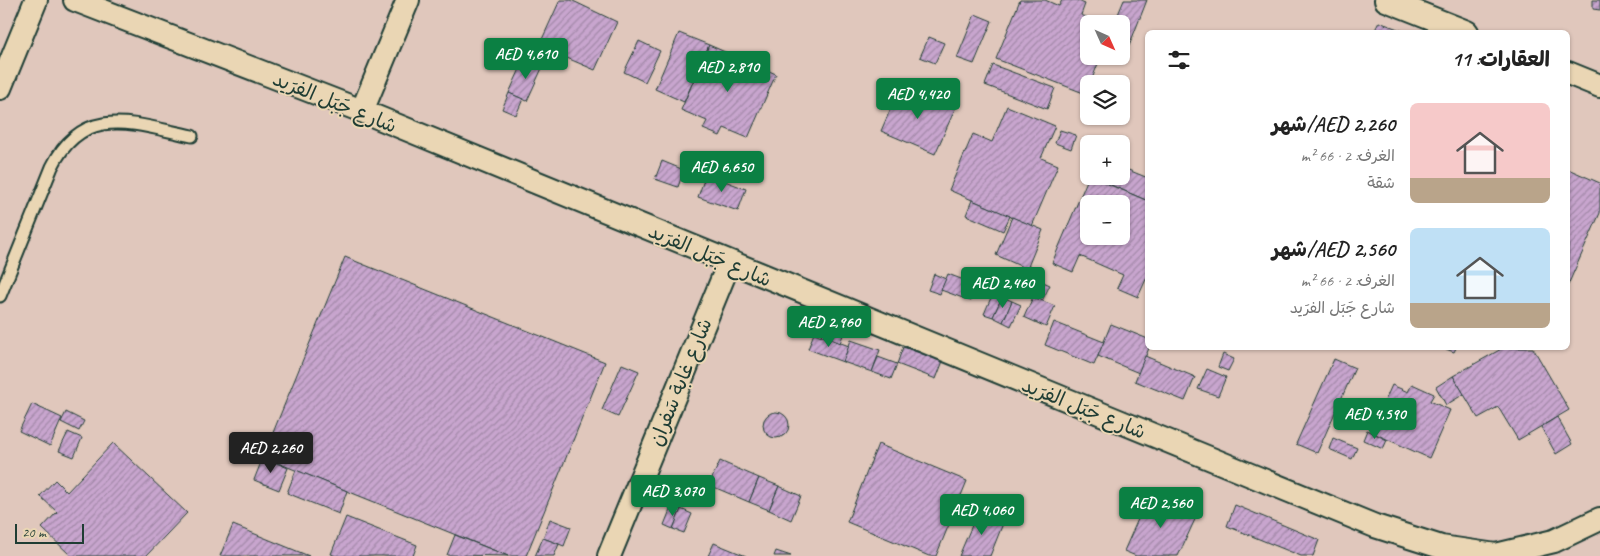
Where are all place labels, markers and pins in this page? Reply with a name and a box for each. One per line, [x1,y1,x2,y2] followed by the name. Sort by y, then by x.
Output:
[469,38,583,80] pin: AED 4,610
[671,51,785,93] pin: AED 2,810
[861,78,975,120] pin: AED 4,420
[665,150,779,193] pin: AED 6,650
[946,266,1060,309] pin: AED 2,460
[772,306,886,348] pin: AED 2,960
[1318,398,1432,440] pin: AED 4,590
[214,432,328,474] pin: AED 2,260
[616,474,730,517] pin: AED 3,070
[1104,486,1218,529] pin: AED 2,560
[925,494,1039,536] pin: AED 4,060

